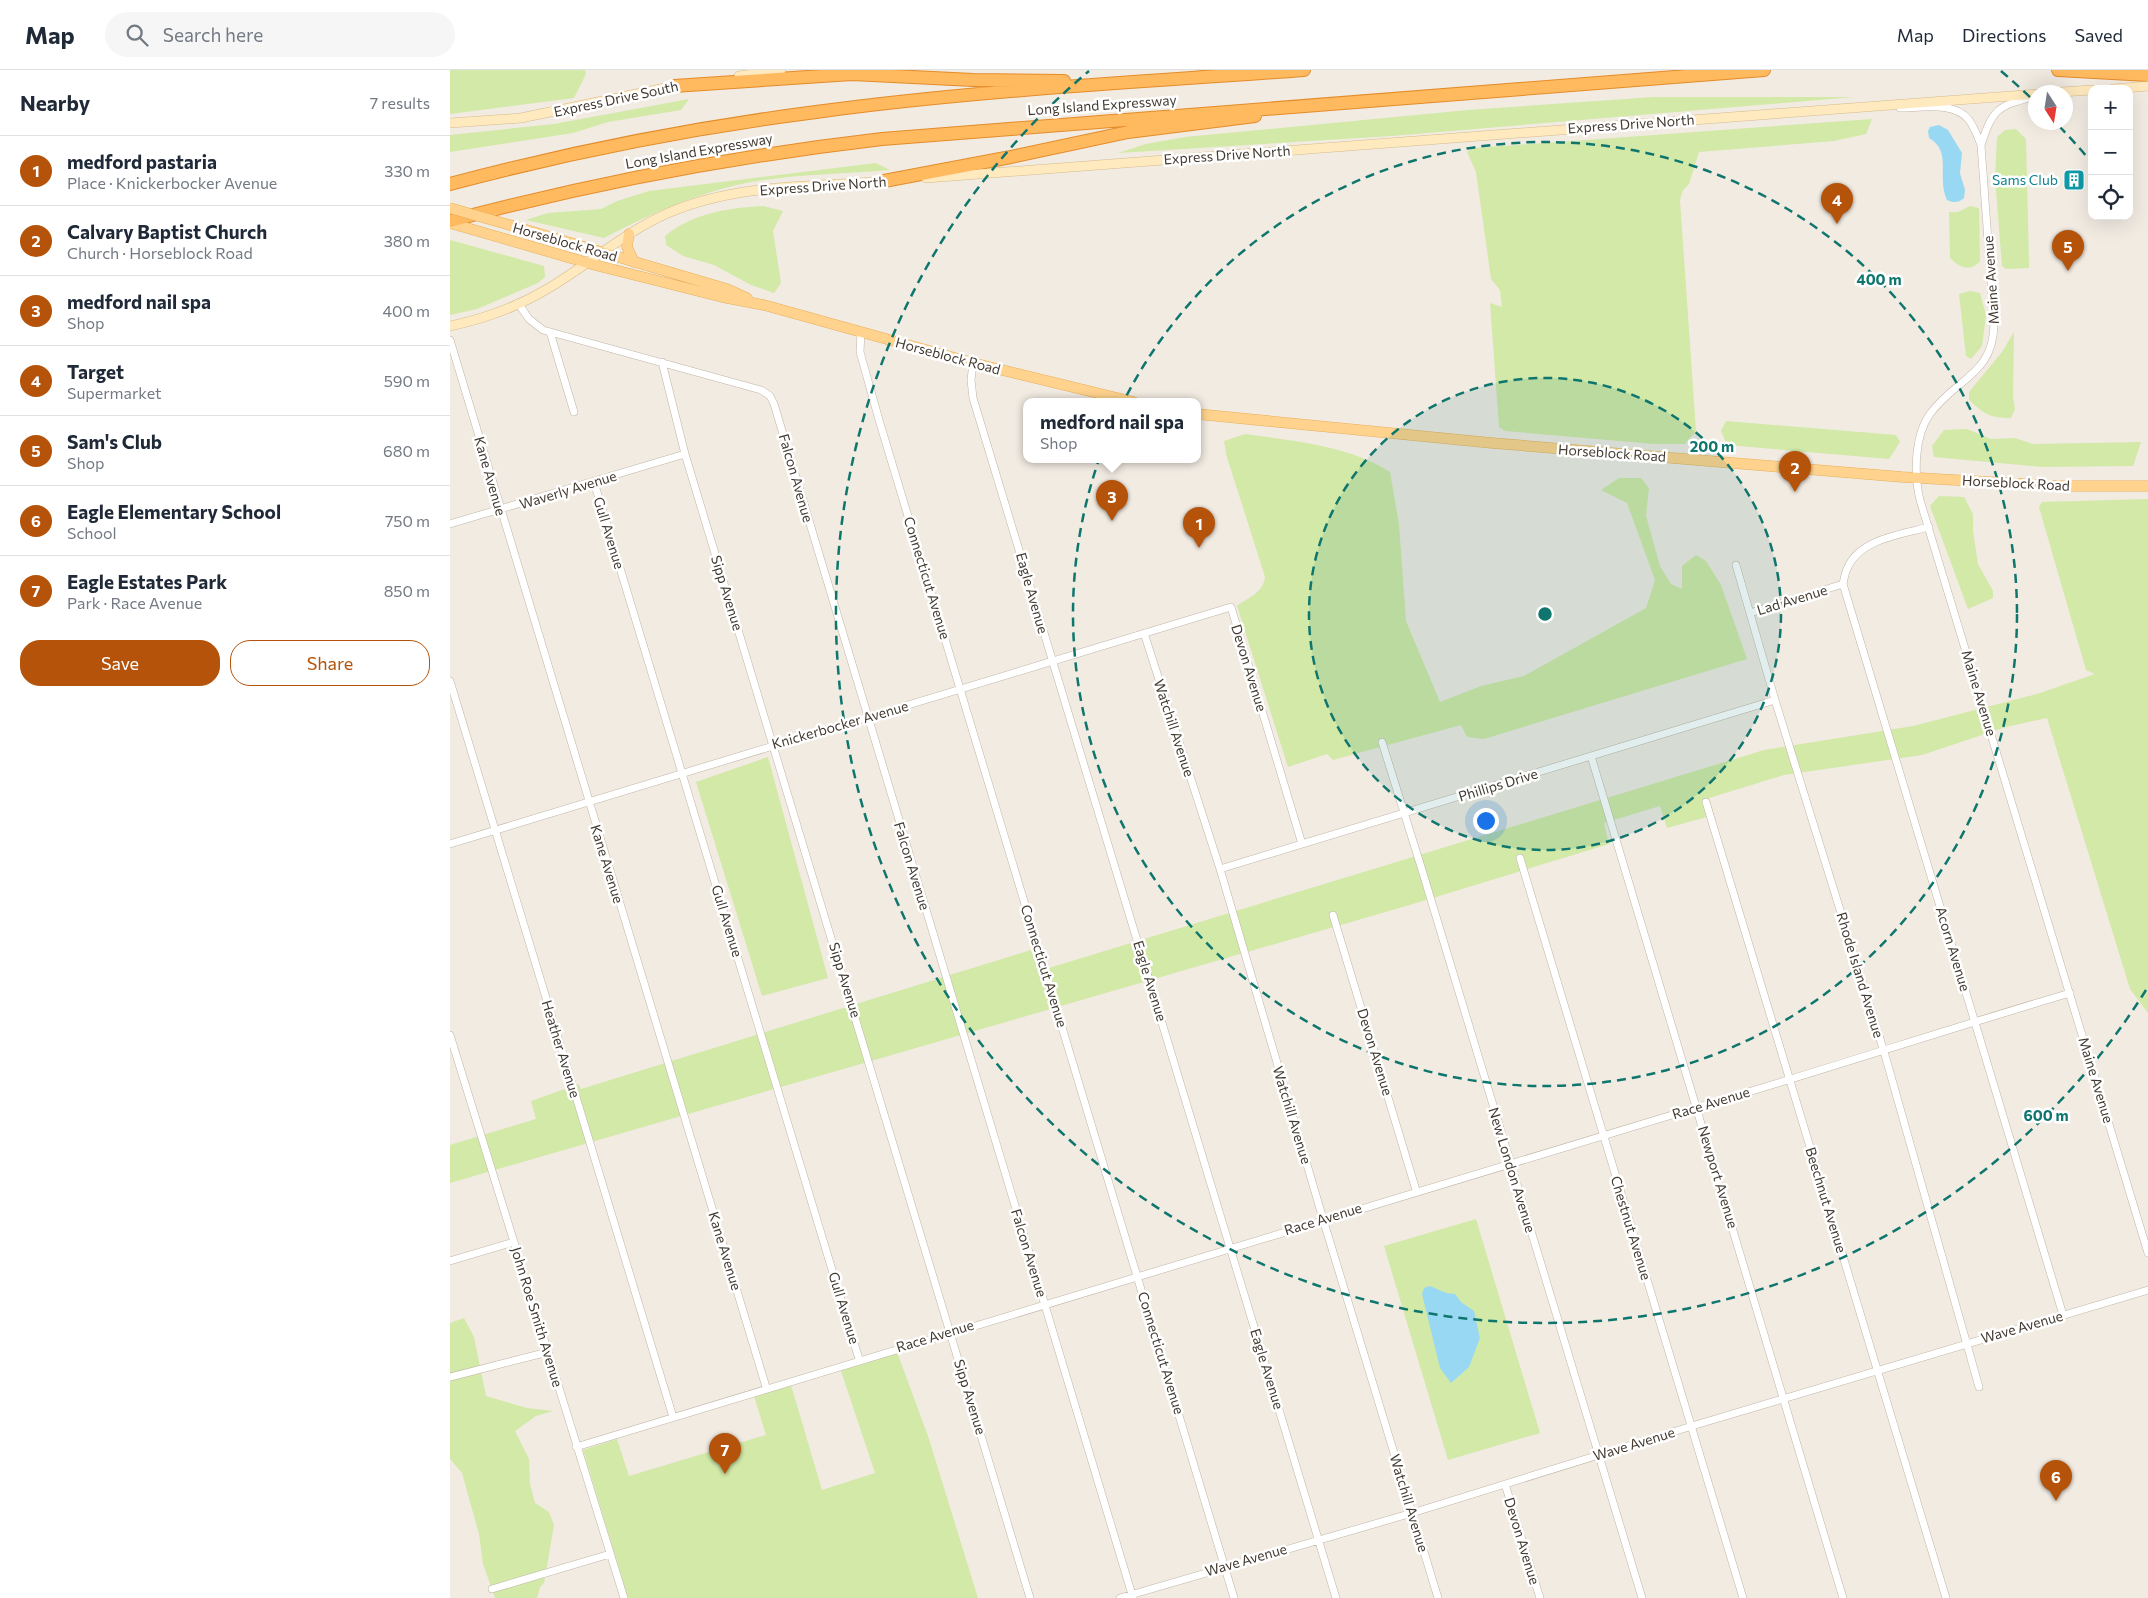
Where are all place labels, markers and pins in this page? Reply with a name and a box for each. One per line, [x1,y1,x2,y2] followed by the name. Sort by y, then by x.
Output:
[2062,168,2086,192] building icon: Sams Club
[1992,171,2058,188] place label: Sams Club
[1821,183,1853,224] pin: 4
[2052,230,2084,271] pin: 5
[1779,451,1811,492] pin: 2
[1096,480,1128,521] pin: 3
[1183,507,1215,548] pin: 1
[1536,605,1554,623] centre of rings
[709,1433,741,1474] pin: 7
[2040,1460,2072,1501] pin: 6

